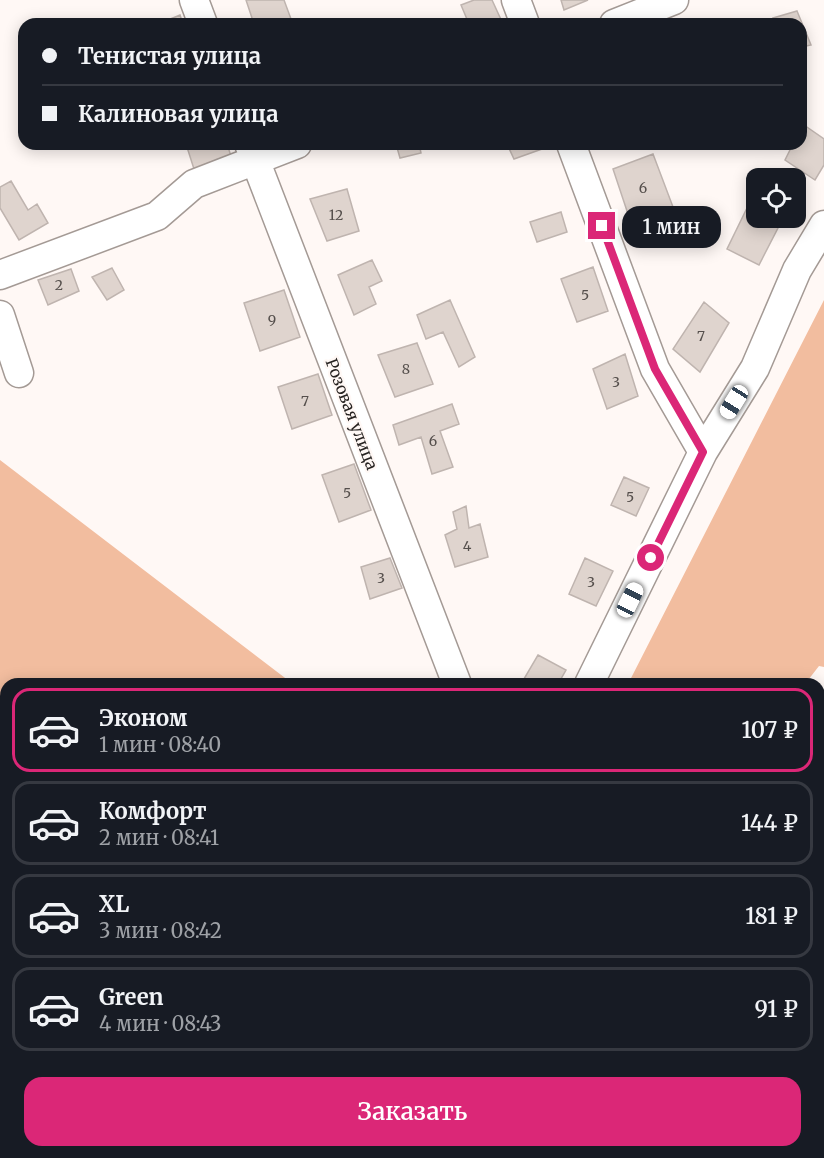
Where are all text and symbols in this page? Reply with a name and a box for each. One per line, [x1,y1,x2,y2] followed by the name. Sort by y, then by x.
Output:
[78,42,261,70] text: Тенистая улица
[78,100,279,128] text: Калиновая улица
[746,168,806,228] map controls
[746,168,806,228] button: locate
[639,179,647,197] house number: 6
[623,205,722,247] callout: 1 мин
[329,206,343,224] house number: 12
[588,212,615,239] route end
[642,214,701,239] text: 1 мин
[55,276,63,294] house number: 2
[581,286,589,304] house number: 5
[268,311,276,329] house number: 9
[697,327,705,345] house number: 7
[322,356,383,473] street label: Розовая улица
[402,360,410,378] house number: 8
[612,373,620,391] house number: 3
[717,382,751,422] car
[301,392,309,410] house number: 7
[429,432,437,450] house number: 6
[343,484,351,502] house number: 5
[626,488,634,506] house number: 5
[463,537,472,555] house number: 4
[637,544,664,571] route start
[377,569,385,587] house number: 3
[587,573,595,591] house number: 3
[614,580,646,620] car
[27,703,81,757] icon: car
[99,704,187,732] text: Эконом
[742,716,798,744] text: 107 ₽
[99,732,221,757] text: 1 мин · 08:40
[27,796,81,850] icon: car
[99,797,207,825] text: Комфорт
[741,809,798,837] text: 144 ₽
[99,825,219,850] text: 2 мин · 08:41
[27,889,81,943] icon: car
[99,890,129,918] text: XL
[745,902,798,930] text: 181 ₽
[99,918,222,943] text: 3 мин · 08:42
[27,982,81,1036] icon: car
[99,983,163,1011] text: Green
[755,995,798,1023] text: 91 ₽
[99,1011,222,1036] text: 4 мин · 08:43
[24,1077,801,1146] button: Заказать

